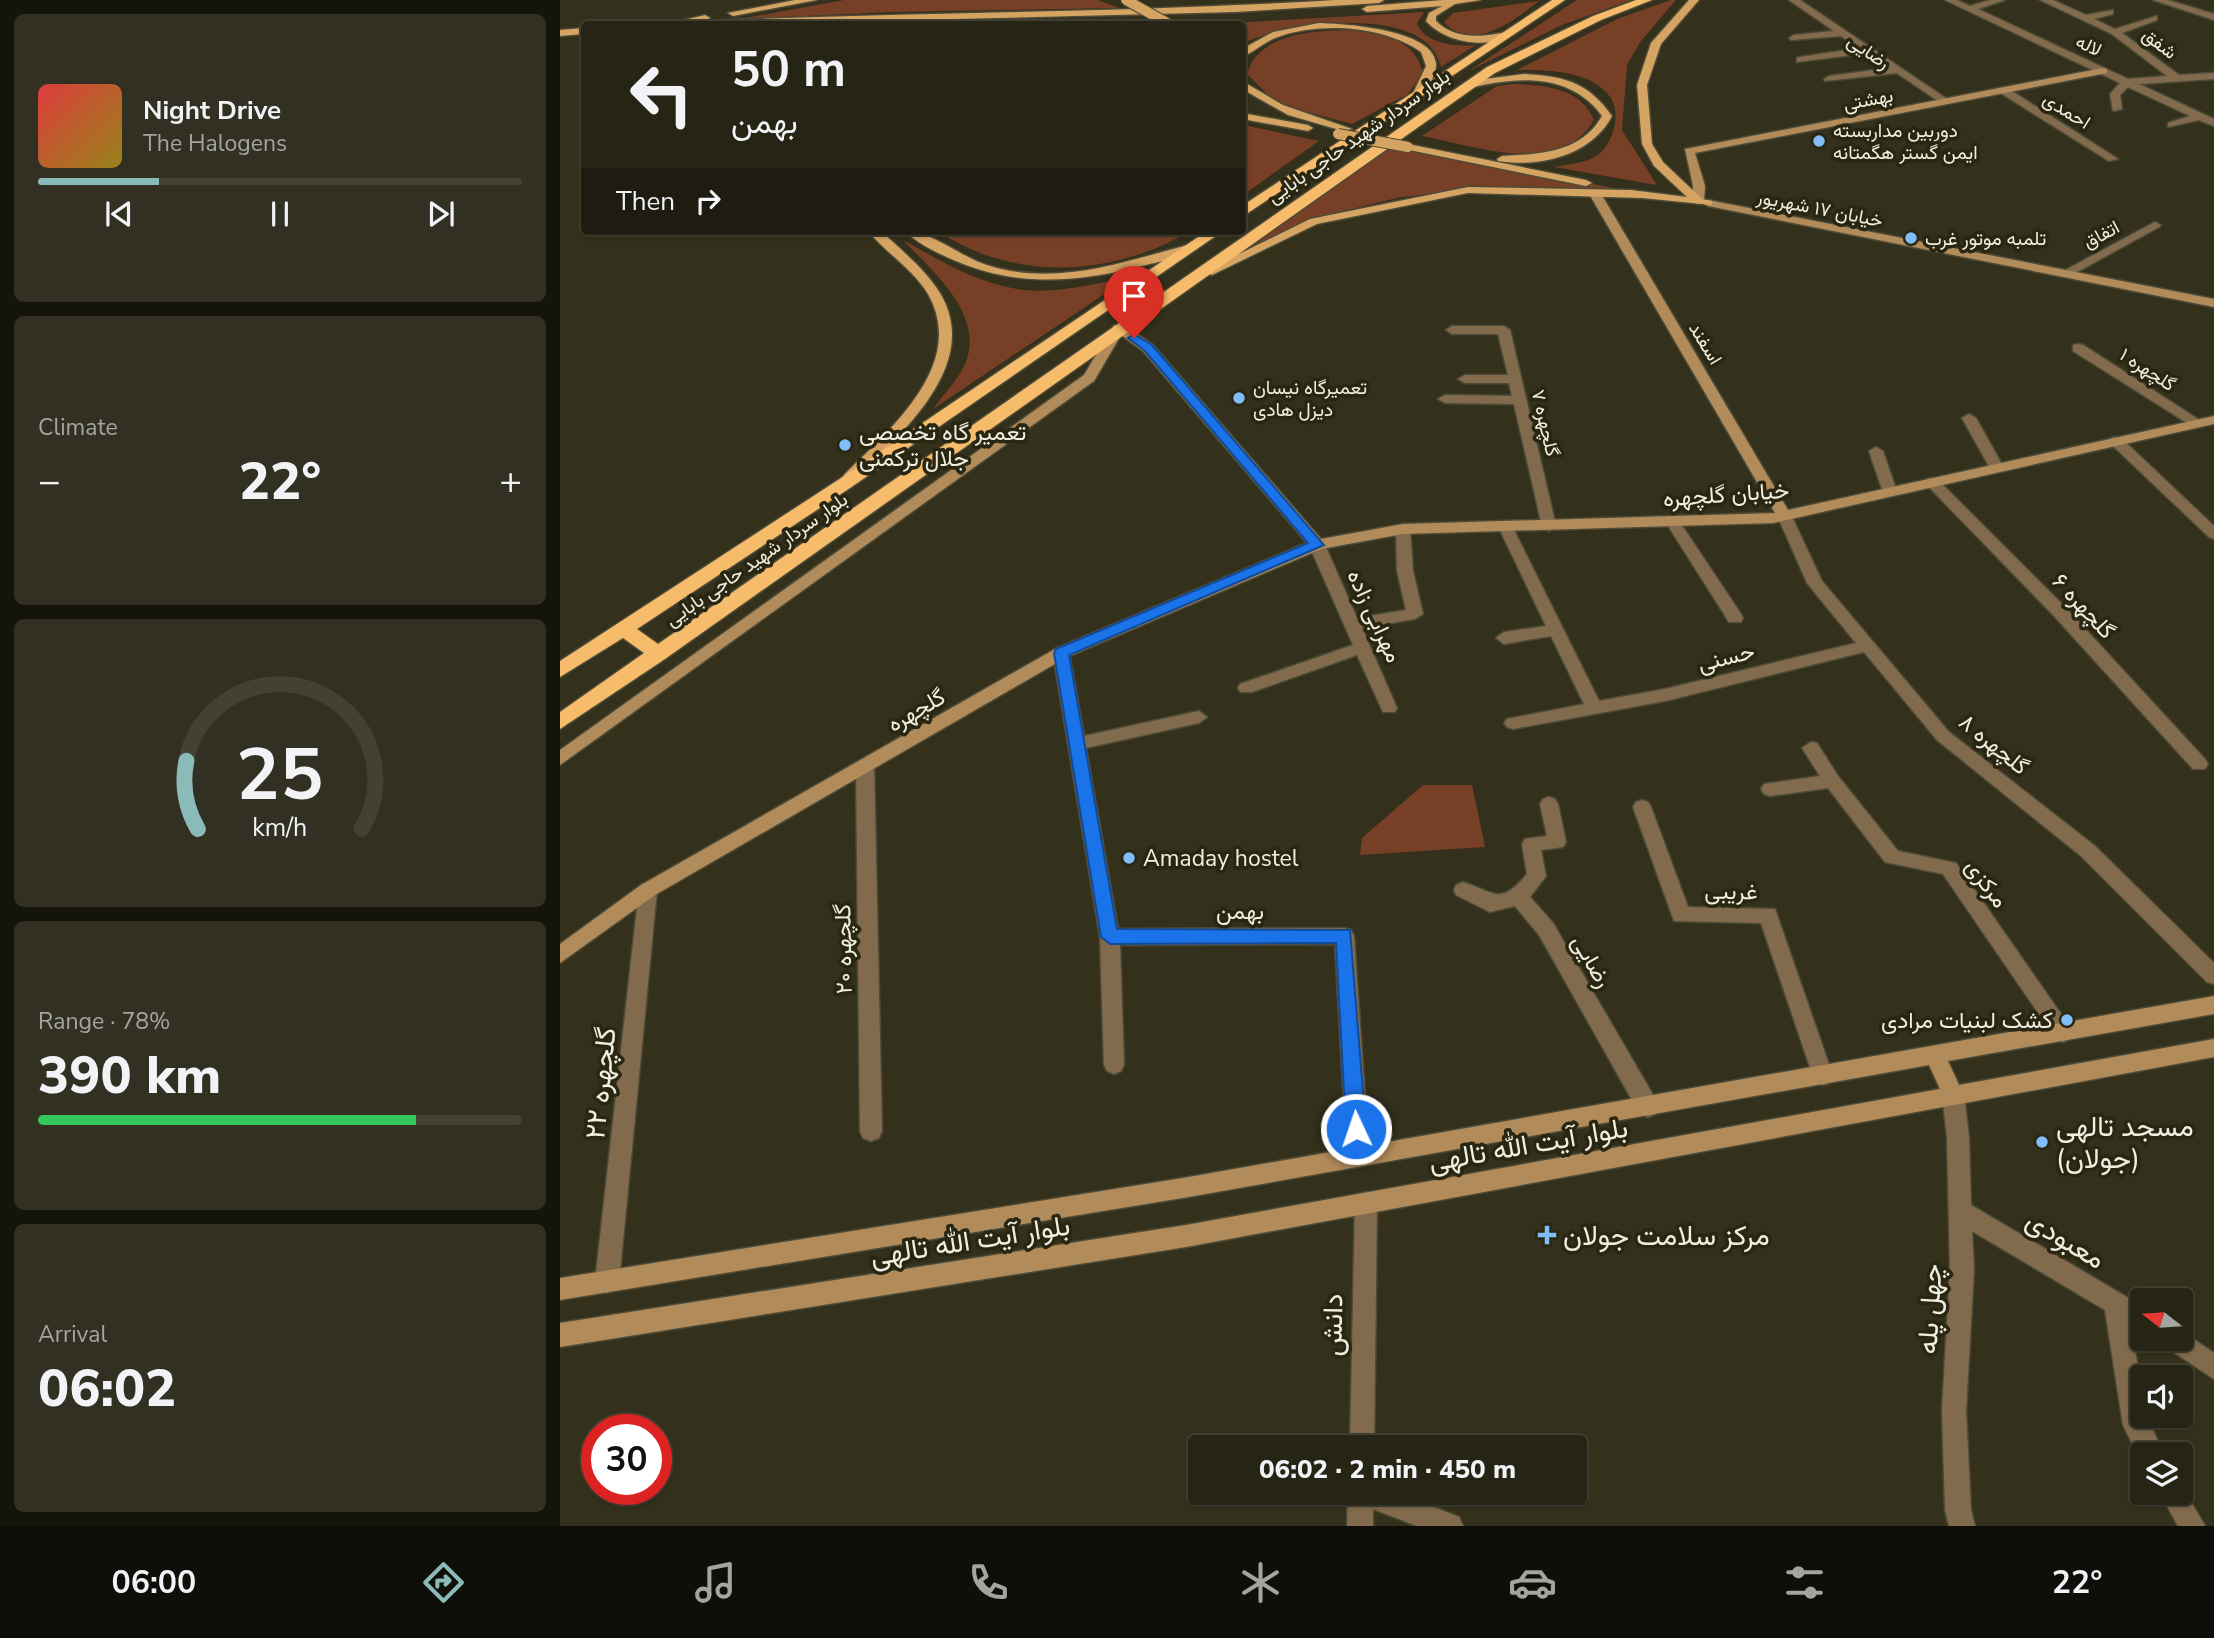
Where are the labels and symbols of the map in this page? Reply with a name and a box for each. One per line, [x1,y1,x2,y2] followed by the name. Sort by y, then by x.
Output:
[2137,22,2182,66] street label: شفق
[1842,28,1895,76] street label: رضایی
[2071,29,2106,63] street label: لاله
[1262,64,1455,210] street label: بلوار سردار شهید حاجی بابایی
[1841,82,1895,118] street label: بهشتی
[2038,86,2095,136] street label: احمدی
[1833,118,1978,166] place label: دوربین مداربسته ایمن گستر هگمتانه
[1811,133,1827,149] marker: دوربین مداربسته ایمن گستر هگمتانه
[1753,184,1885,234] street label: خیابان ۱۷ شهریور
[2079,215,2124,255] street label: اتفاق
[1925,226,2046,252] place label: تلمبه موتور غرب
[1903,230,1919,246] marker: تلمبه موتور غرب
[1104,266,1164,338] pin
[1682,317,1728,370] street label: اسفند
[2114,342,2181,398] street label: گلچهره ۱
[1253,375,1367,423] place label: تعمیرگاه نیسان دیزل هادی
[1525,387,1565,459] street label: گلچهره ۷
[1231,390,1247,406] marker: تعمیرگاه نیسان دیزل هادی
[859,417,1026,474] place label: تعمیر گاه تخصصی جلال ترکمنی
[837,437,853,453] marker: تعمیر گاه تخصصی جلال ترکمنی
[1662,475,1790,514] street label: خیابان گلچهره
[660,487,853,633] street label: بلوار سردار شهید حاجی بابایی
[1339,565,1410,668] street label: مهرابی زاده
[2045,567,2122,646] street label: گلچهره ۶
[1694,635,1758,679] street label: حسنی
[881,681,951,739] street label: گلچهره
[1952,707,2035,782] street label: گلچهره ۸
[1143,843,1299,874] place label: Amaday hostel
[1121,850,1137,866] marker: Amaday hostel
[1958,852,2015,914] street label: مرکزی
[1704,876,1758,907] street label: غریبی
[1216,896,1264,927] street label: بهمن
[827,904,860,994] street label: گلچهره ۲۰
[1564,929,1619,993] street label: رضایی
[1881,1005,2053,1036] place label: کشک لبنیات مرادی
[2059,1012,2075,1028] marker: کشک لبنیات مرادی
[576,1025,626,1141] street label: گلچهره ۲۲
[1319,1092,1393,1166] position arrow
[2056,1108,2194,1178] place label: مسجد تالهی (جولان)
[1426,1109,1631,1181] street label: بلوار آیت الله تالهی
[2034,1134,2050,1150] marker: مسجد تالهی (جولان)
[2019,1201,2112,1278] street label: معبودی
[868,1206,1073,1276] street label: بلوار آیت الله تالهی
[1563,1217,1770,1255] place label: مرکز سلامت جولان
[1537,1225,1557,1245] marker: مرکز سلامت جولان
[1909,1263,1951,1355] street label: چهل پله
[2130,1288,2193,1351] north arrow
[1313,1293,1353,1357] street label: دانش
[581,1414,672,1505] speed limit sign: 30

